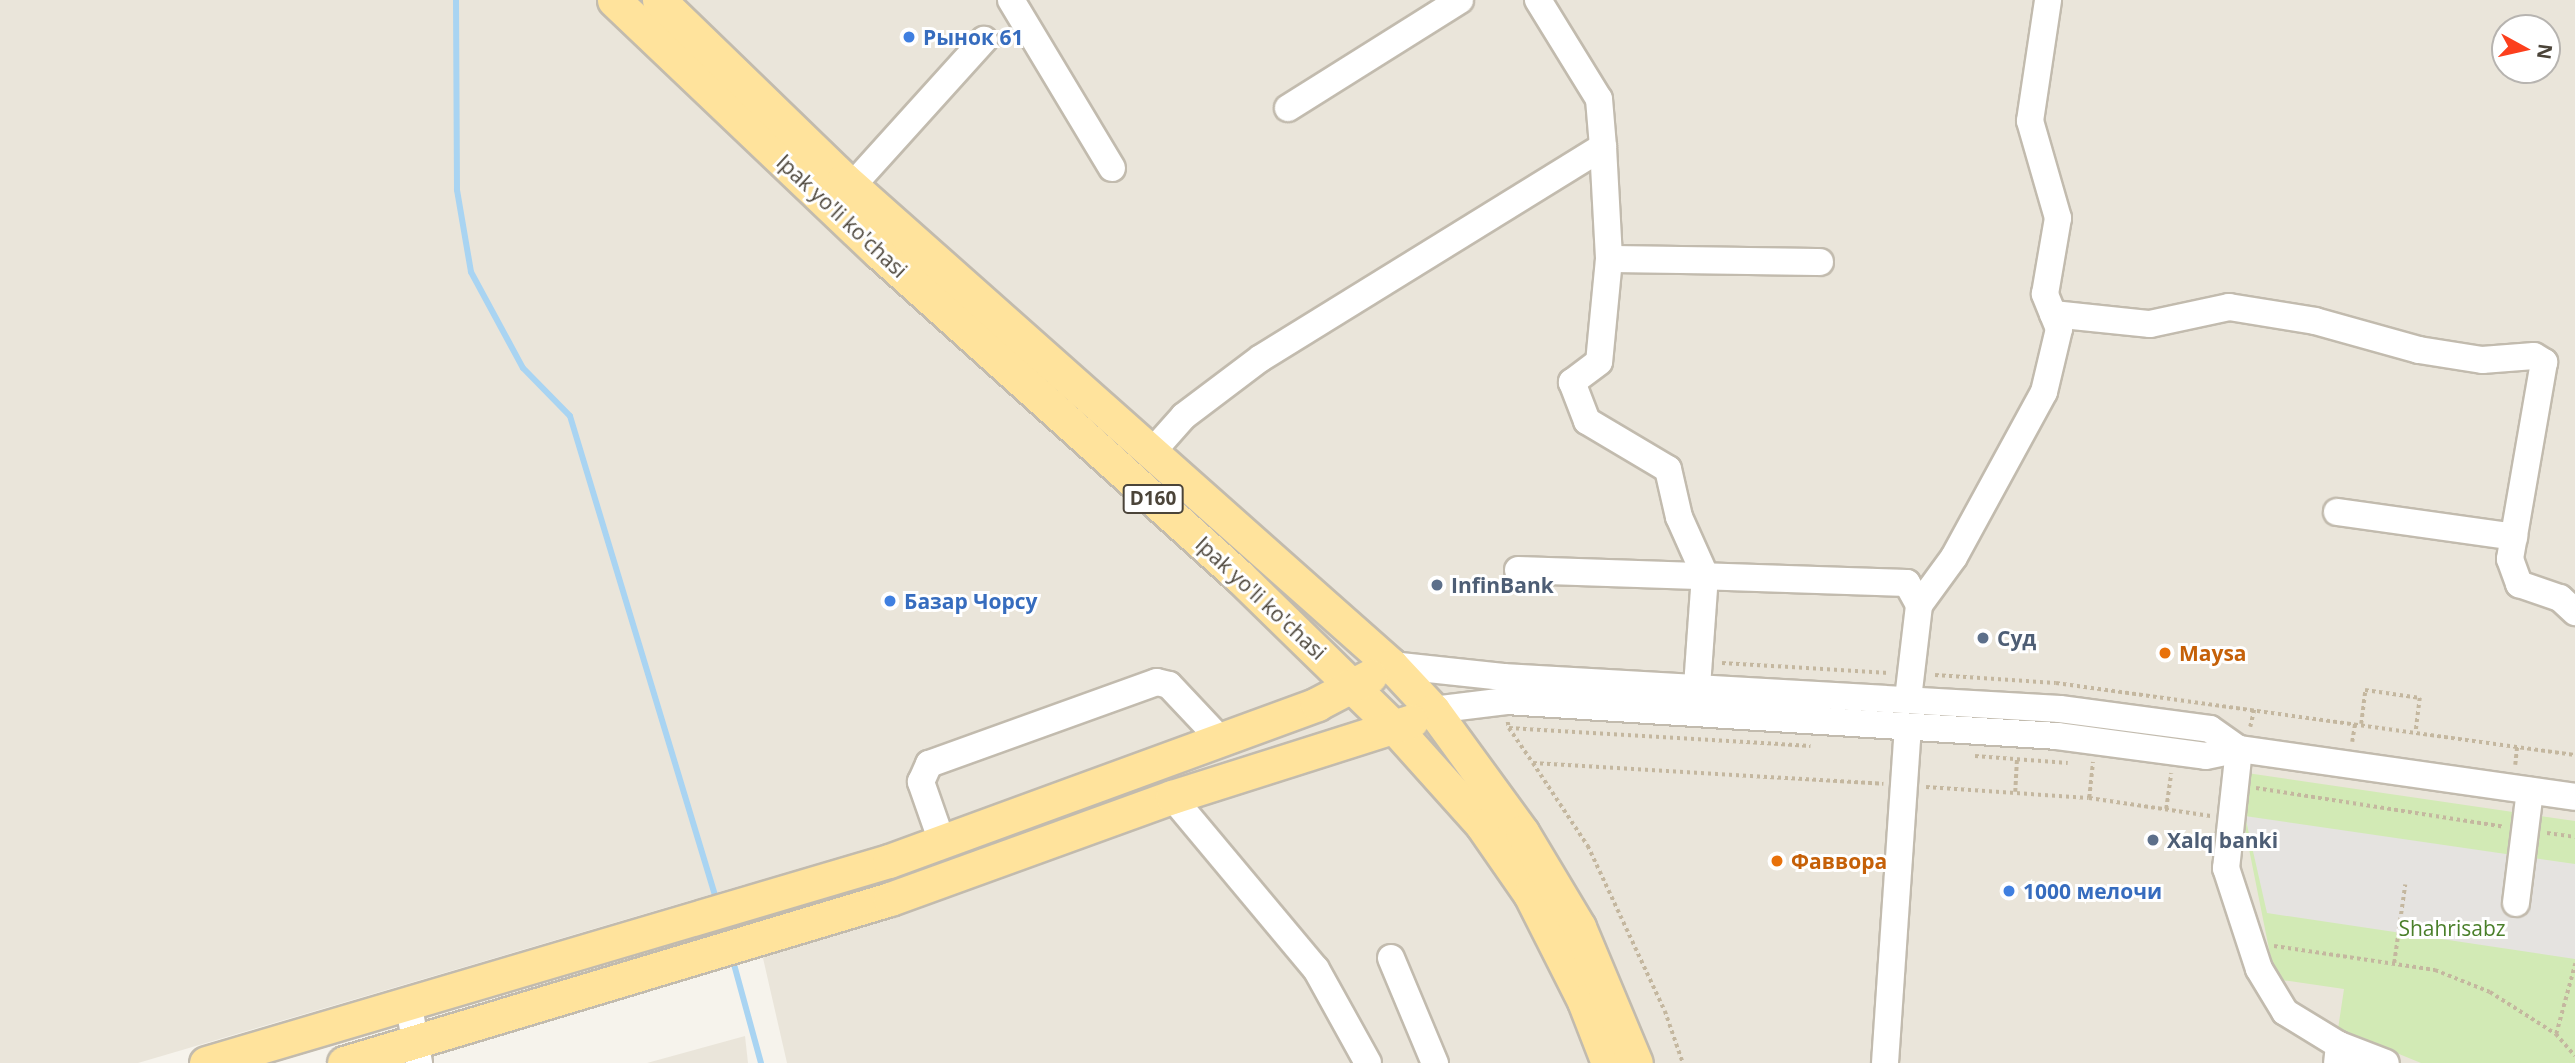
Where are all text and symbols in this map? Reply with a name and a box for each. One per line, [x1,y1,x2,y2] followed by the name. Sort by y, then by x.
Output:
[2491,14,2561,84] north arrow
[923,24,1023,50] place label: Рынок 61
[901,29,917,45] marker: Рынок 61
[2531,42,2559,61] text: N
[772,149,912,283] street label: Ipak yo'li ko'chasi
[1122,484,1184,514] road number: D160
[1191,531,1331,665] street label: Ipak yo'li ko'chasi
[1451,572,1554,598] place label: InfinBank
[1429,577,1445,593] marker: InfinBank
[904,588,1037,614] place label: Базар Чорсу
[882,593,898,609] marker: Базар Чорсу
[1997,625,2036,651] place label: Суд
[1975,630,1991,646] marker: Суд
[2179,640,2247,666] place label: Maysa
[2157,645,2173,661] marker: Maysa
[2167,827,2278,853] place label: Xalq banki
[2145,832,2161,848] marker: Xalq banki
[1791,848,1887,874] place label: Фаввора
[1769,853,1785,869] marker: Фаввора
[2023,878,2162,904] place label: 1000 мелочи
[2001,883,2017,899] marker: 1000 мелочи
[2398,915,2506,941] park label: Shahrisabz

